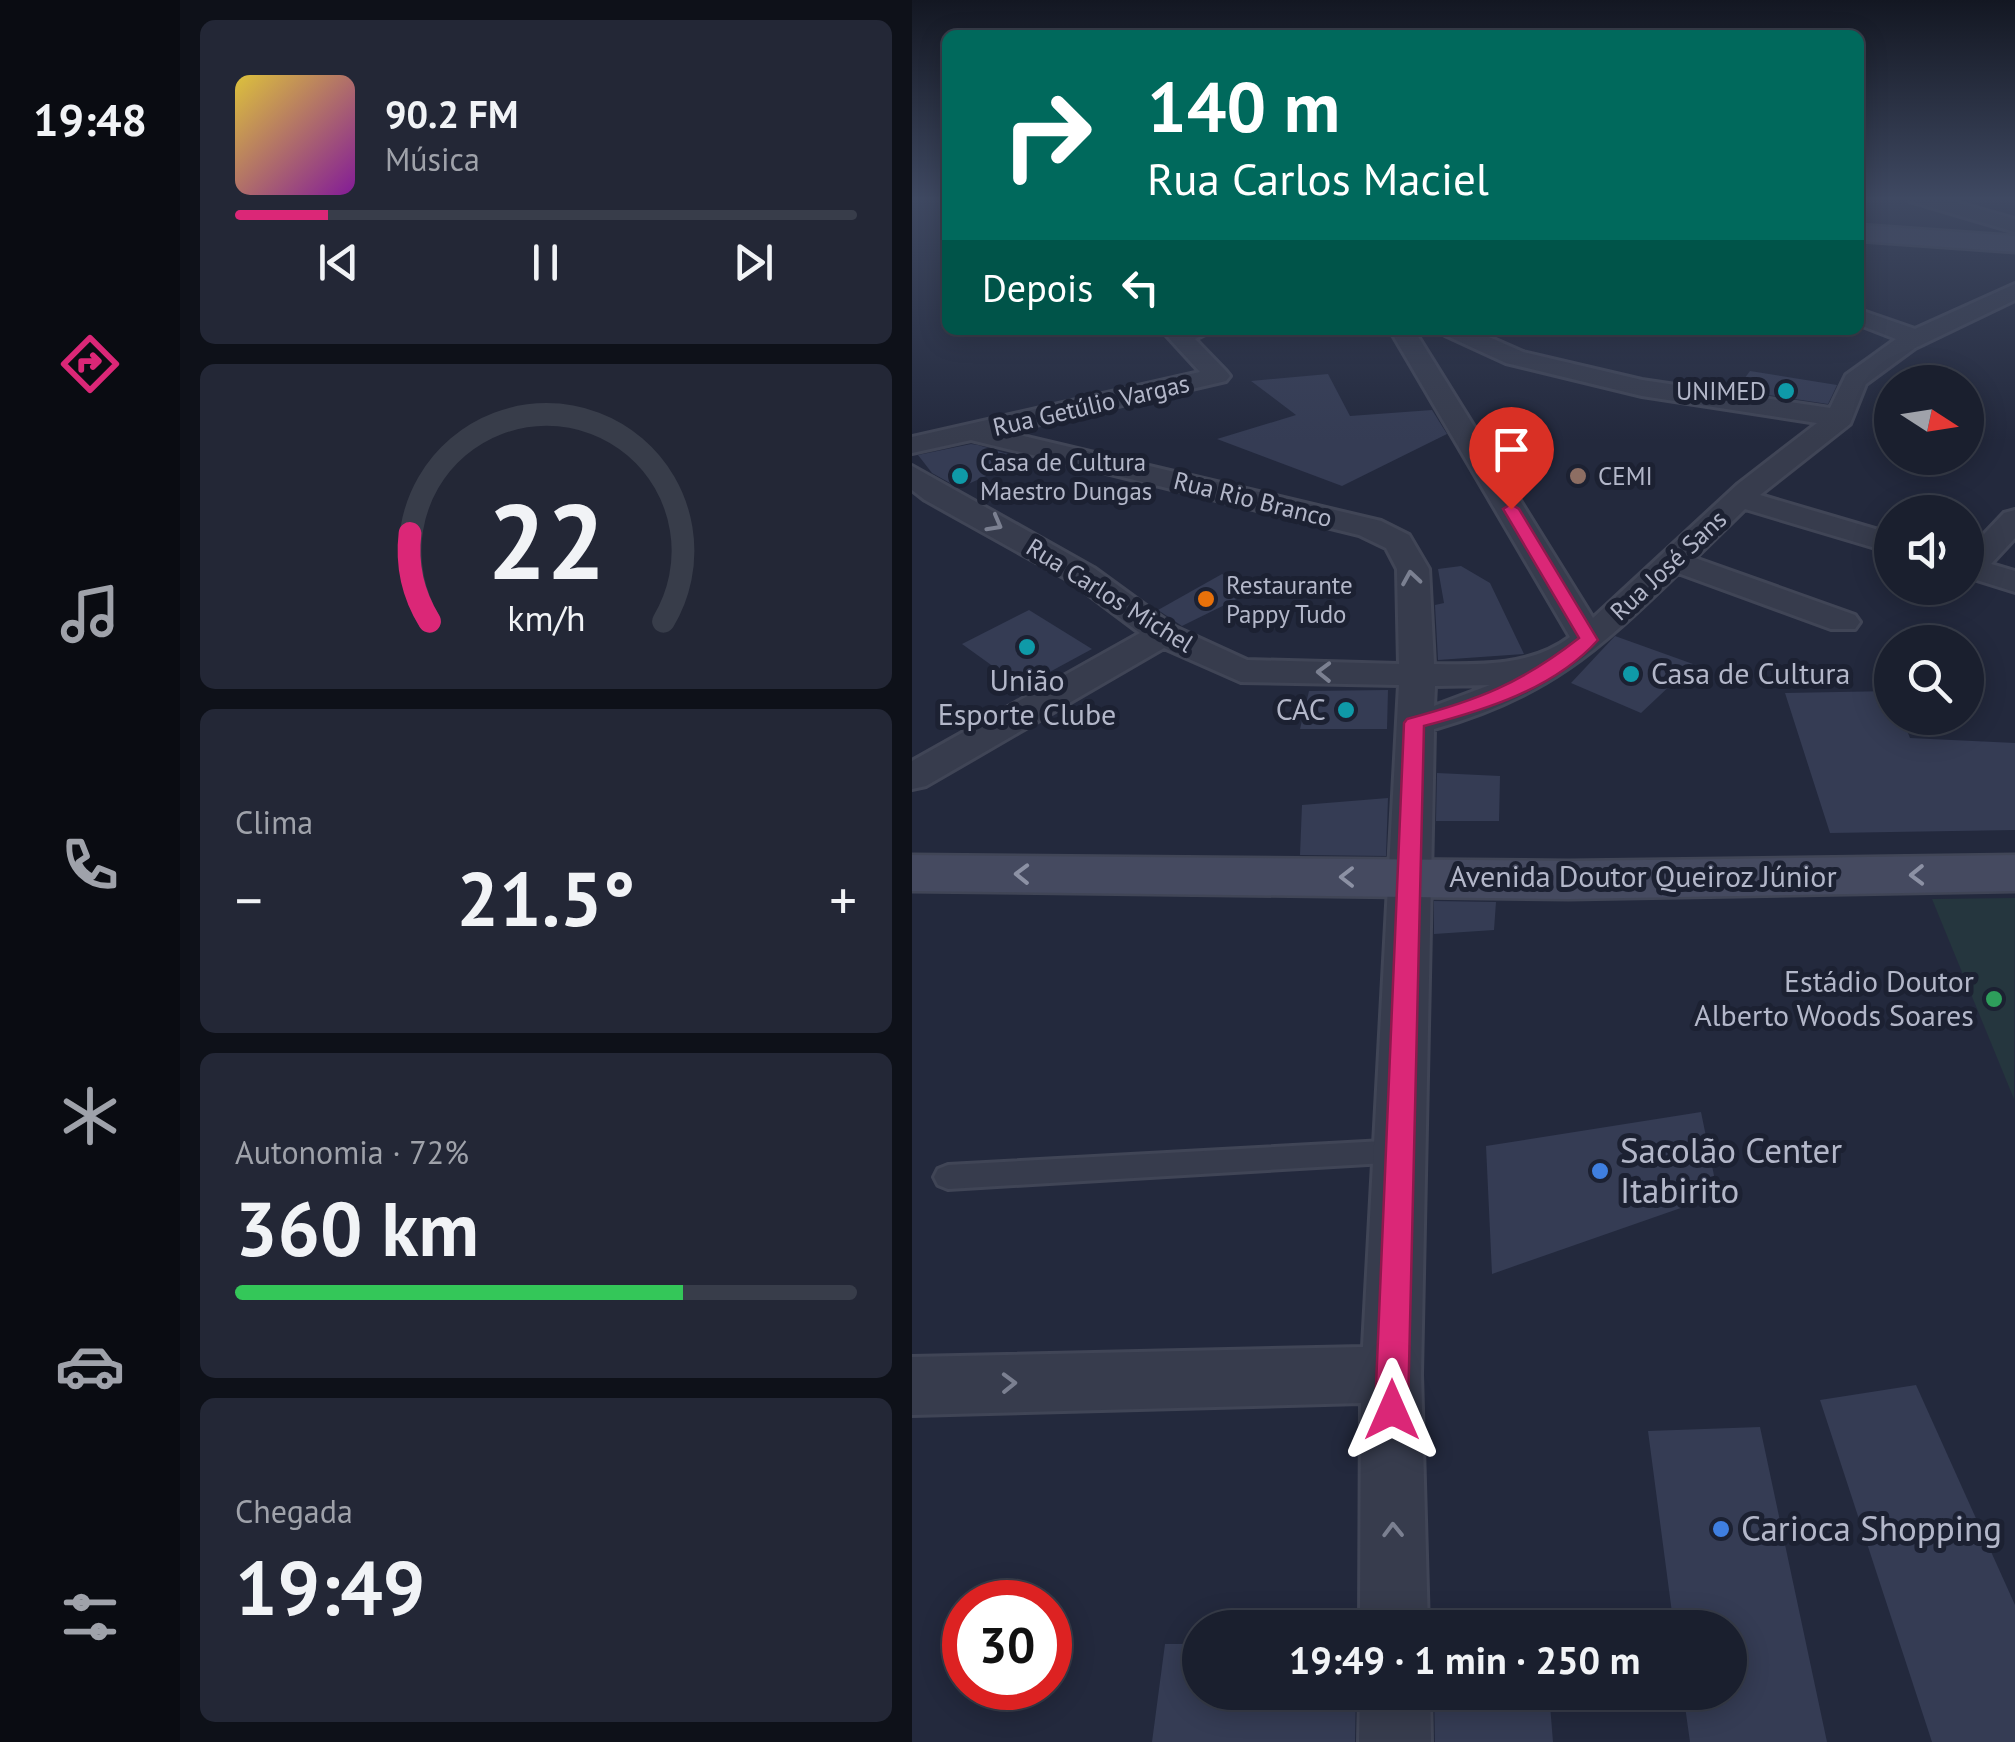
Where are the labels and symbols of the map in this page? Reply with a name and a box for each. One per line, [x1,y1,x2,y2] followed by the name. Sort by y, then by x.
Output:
[1874,365,1984,475] north arrow
[990,367,1192,443] street label: Rua Getúlio Vargas
[1676,375,1766,407] place label: UNIMED
[1775,380,1797,402] marker: UNIMED
[1469,407,1554,510] pin
[980,446,1152,507] place label: Casa de Cultura Maestro Dungas
[1598,460,1653,492] place label: CEMI
[1170,464,1336,534] street label: Rua Rio Branco
[949,465,971,487] marker: Casa de Cultura Maestro Dungas
[1567,465,1589,487] marker: CEMI
[1603,503,1733,627] street label: Rua José Sans
[985,512,1003,532] one-way arrow
[1020,531,1200,660] street label: Rua Carlos Michel
[1226,569,1353,630] place label: Restaurante Pappy Tudo
[1401,570,1422,586] one-way arrow
[1195,588,1217,610] marker: Restaurante Pappy Tudo
[1016,636,1038,658] marker: União Esporte Clube
[1651,653,1850,692] place label: Casa de Cultura
[938,660,1116,733] place label: União Esporte Clube
[1316,662,1332,683] one-way arrow
[1620,663,1642,685] marker: Casa de Cultura
[1276,689,1326,728] place label: CAC
[1335,699,1357,721] marker: CAC
[1449,856,1837,895] street label: Avenida Doutor Queiroz Júnior
[1014,863,1030,885] one-way arrow
[1909,864,1925,885] one-way arrow
[1339,867,1355,888] one-way arrow
[1694,961,1974,1034] place label: Estádio Doutor Alberto Woods Soares
[1983,988,2005,1010] marker: Estádio Doutor Alberto Woods Soares
[1620,1127,1842,1213] place label: Sacolão Center Itabirito
[1589,1160,1611,1182] marker: Sacolão Center Itabirito
[1340,1358,1444,1462] position arrow
[1002,1373,1018,1394] one-way arrow
[1741,1505,2002,1551] place label: Carioca Shopping
[1710,1518,1732,1540] marker: Carioca Shopping
[1382,1522,1404,1538] one-way arrow
[942,1580,1072,1710] speed limit sign: 30

